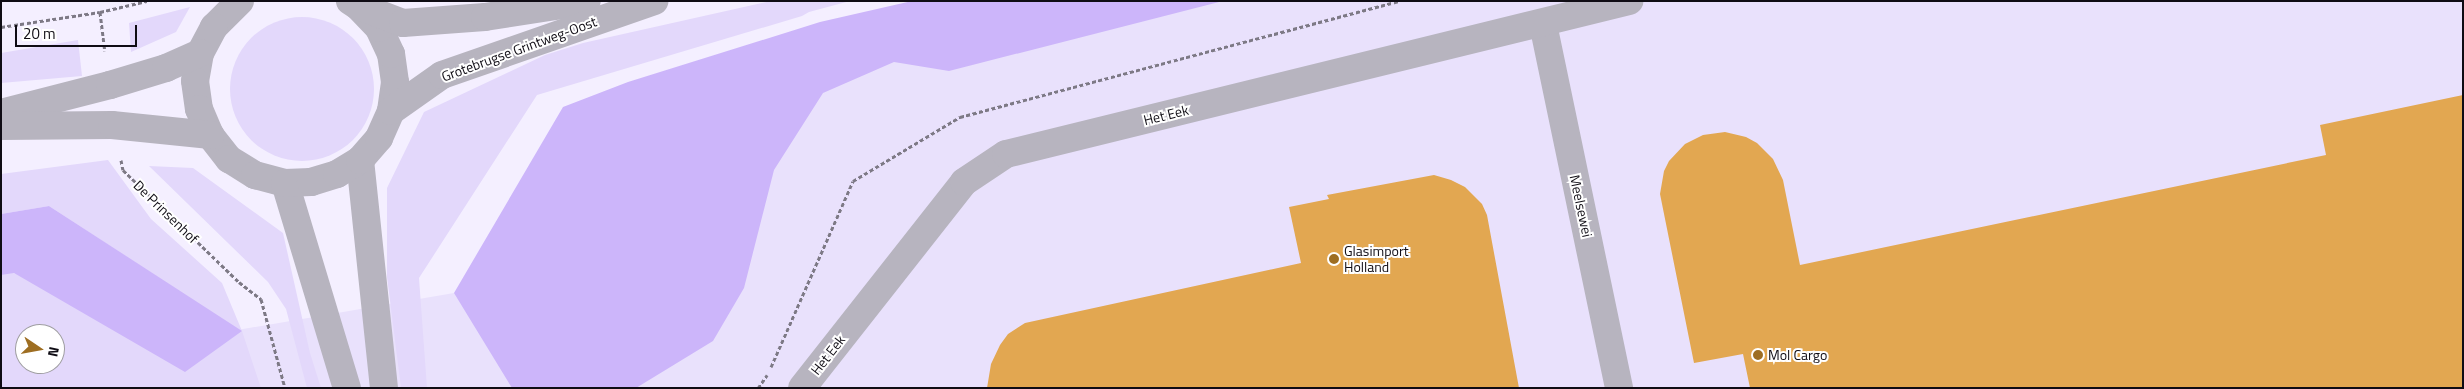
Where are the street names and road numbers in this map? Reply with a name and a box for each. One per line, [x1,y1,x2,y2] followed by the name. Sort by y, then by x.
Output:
[439,13,599,85] street label: Grotebrugse Grintweg-Oost
[1142,101,1190,129] street label: Het Eek
[1566,173,1596,239] street label: Meelsewei
[130,177,202,247] street label: De Prinsenhof
[807,332,849,378] street label: Het Eek

